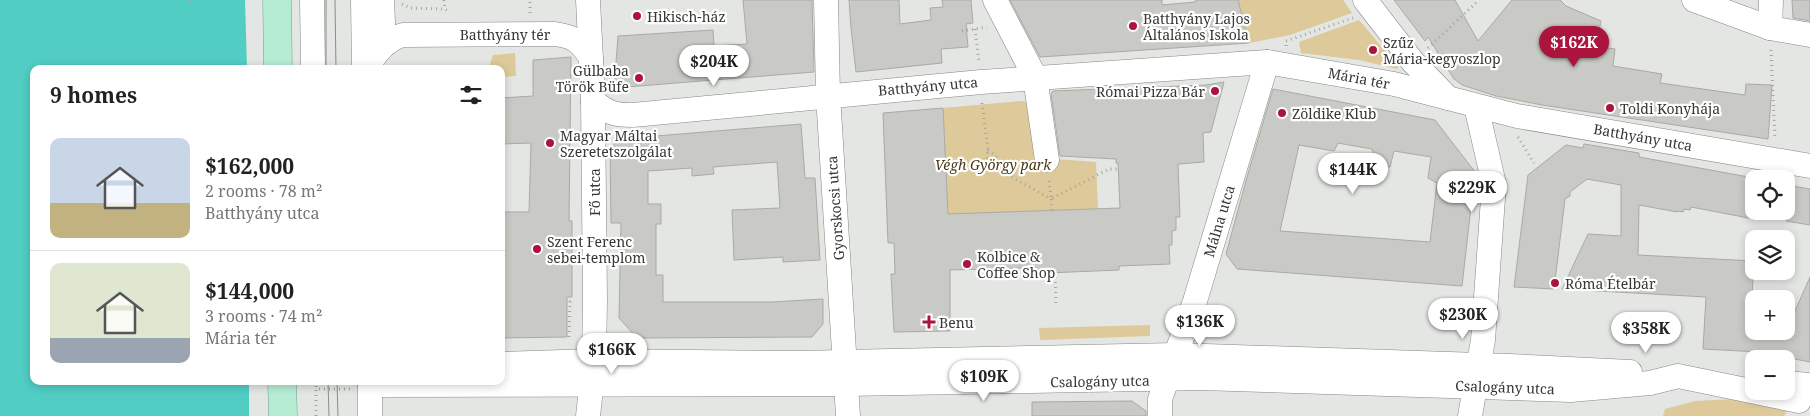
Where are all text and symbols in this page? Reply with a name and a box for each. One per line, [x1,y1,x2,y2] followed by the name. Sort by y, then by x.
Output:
[647,7,726,26] place label: Hikisch-ház
[1143,9,1250,44] place label: Batthyány Lajos Általános Iskola
[631,10,643,22] marker: Hikisch-ház
[1127,20,1139,32] marker: Batthyány Lajos Általános Iskola
[460,25,551,44] street label: Batthyány tér
[1539,26,1609,68] pin: $162K
[1550,31,1598,53] text: $162K
[1383,33,1501,68] place label: Szűz Mária-kegyoszlop
[679,44,749,87] pin: $204K
[1367,44,1379,56] marker: Szűz Mária-kegyoszlop
[690,50,738,72] text: $204K
[556,61,629,96] place label: Gülbaba Török Büfe
[1326,63,1392,93] street label: Mária tér
[633,72,645,84] marker: Gülbaba Török Büfe
[877,72,979,100] street label: Batthyány utca
[50,81,137,109] text: 9 homes
[457,81,485,109] icon: filters
[1096,82,1205,101] place label: Római Pizza Bár
[1209,85,1221,97] marker: Római Pizza Bár
[1620,99,1720,118] place label: Toldi Konyhája
[1604,102,1616,114] marker: Toldi Konyhája
[1292,104,1376,123] place label: Zöldike Klub
[1276,107,1288,119] marker: Zöldike Klub
[1592,119,1694,155] street label: Batthyány utca
[560,126,672,161] place label: Magyar Máltai Szeretetszolgálat
[544,137,556,149] marker: Magyar Máltai Szeretetszolgálat
[205,152,294,180] text: $162,000
[1318,152,1388,195] pin: $144K
[822,155,848,261] street label: Gyorskocsi utca
[935,155,1052,174] park label: Végh György park
[90,158,150,218] icon: home
[1329,158,1377,180] text: $144K
[585,168,604,216] street label: Fő utca
[1437,170,1507,213] pin: $229K
[1745,170,1795,400] map controls
[1745,170,1795,220] button: locate
[1448,176,1496,198] text: $229K
[205,180,322,202] text: 2 rooms · 78 m²
[1199,182,1239,259] street label: Málna utca
[205,202,320,224] text: Batthyány utca
[1745,230,1795,280] button: layers
[547,232,646,267] place label: Szent Ferenc sebei-templom
[531,243,543,255] marker: Szent Ferenc sebei-templom
[977,247,1055,282] place label: Kolbice & Coffee Shop
[961,258,973,270] marker: Kolbice & Coffee Shop
[1565,274,1656,293] place label: Róma Ételbár
[205,277,294,305] text: $144,000
[1549,277,1561,289] marker: Róma Ételbár
[90,283,150,343] icon: home
[1745,290,1795,340] button: +
[1428,298,1498,340] pin: $230K
[1439,303,1487,325] text: $230K
[1165,304,1235,347] pin: $136K
[205,305,322,327] text: 3 rooms · 74 m²
[1176,310,1224,332] text: $136K
[1611,312,1681,354] pin: $358K
[939,313,974,332] place label: Benu
[923,316,935,328] marker: Benu
[1622,317,1670,339] text: $358K
[205,327,277,349] text: Mária tér
[577,332,647,375] pin: $166K
[588,338,636,360] text: $166K
[1745,350,1795,400] button: −
[949,360,1019,402] pin: $109K
[960,365,1008,387] text: $109K
[1050,371,1150,391] street label: Csalogány utca
[1455,376,1555,398] street label: Csalogány utca

